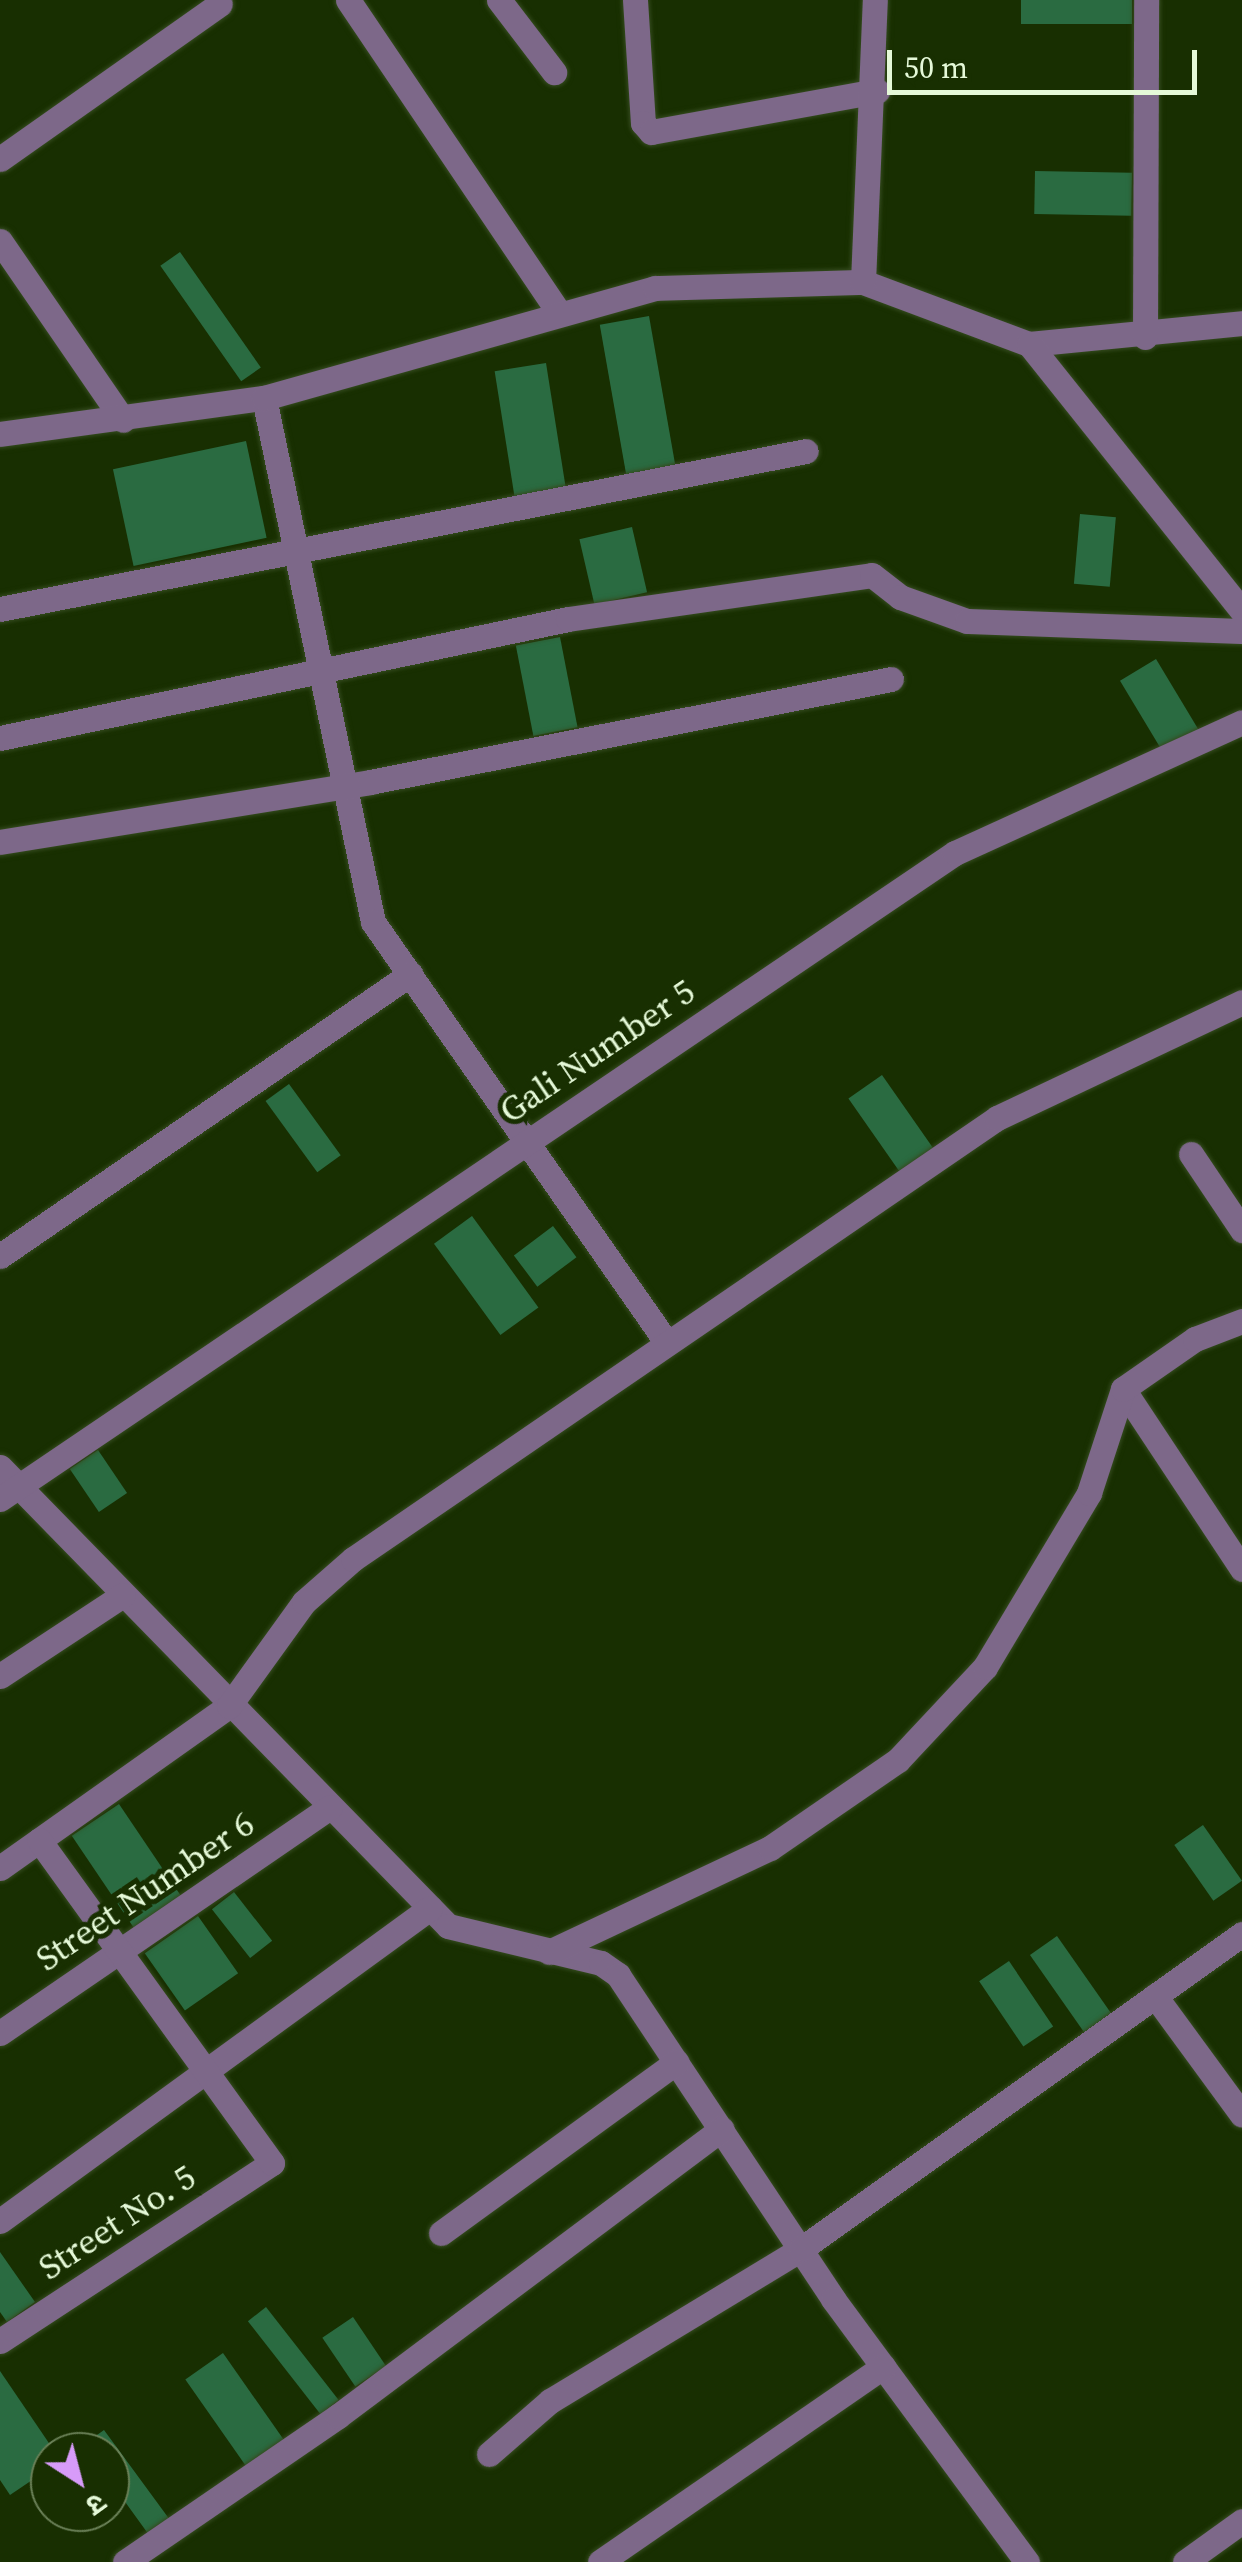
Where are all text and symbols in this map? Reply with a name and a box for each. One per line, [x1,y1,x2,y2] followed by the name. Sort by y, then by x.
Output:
[892,30,1202,92] scale bar
[904,47,968,88] text: 50 m
[492,970,702,1132] street label: Gali Number 5
[28,1803,262,1979] street label: Street Number 6
[31,2156,203,2288] street label: Street No. 5
[30,2432,130,2532] north arrow
[79,2484,114,2525] text: उ

